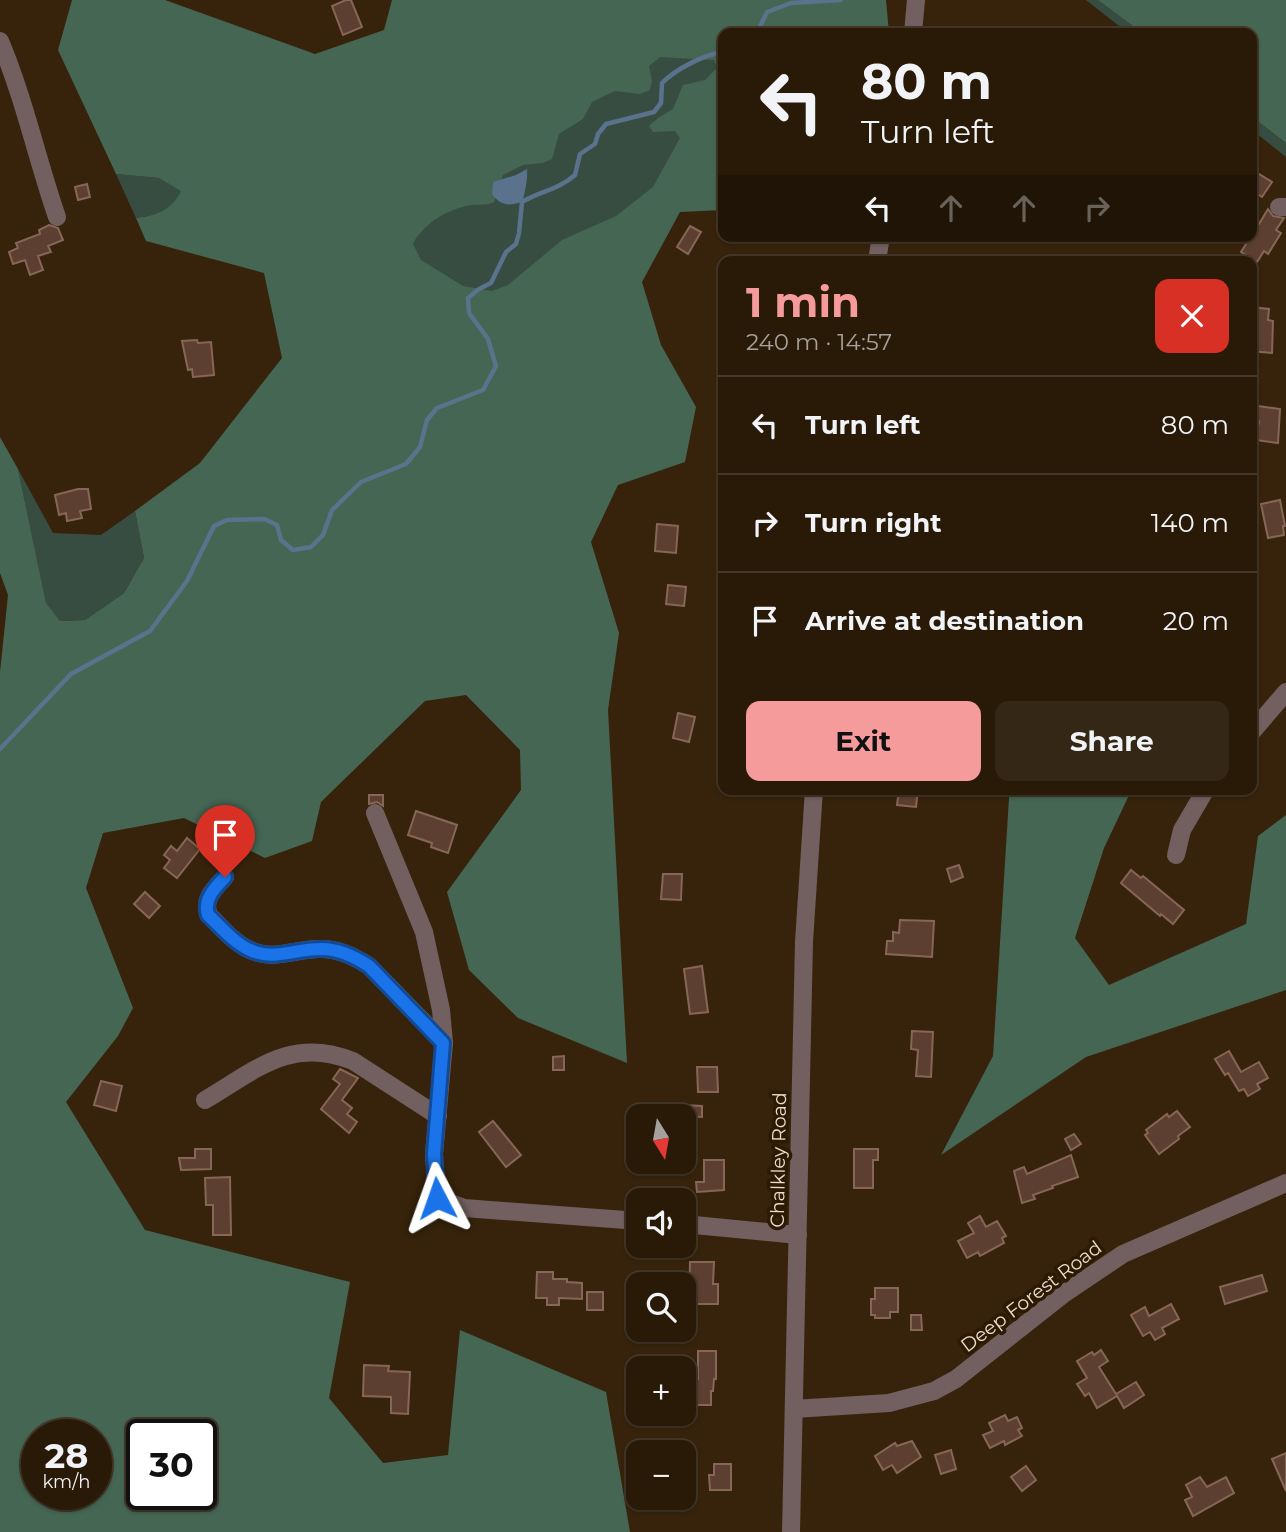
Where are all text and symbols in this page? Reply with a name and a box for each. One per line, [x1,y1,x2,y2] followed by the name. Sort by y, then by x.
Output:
[861,52,992,111] text: 80 m
[746,56,837,147] icon: left
[861,112,995,151] text: Turn left
[859,189,897,227] icon: left
[932,189,970,227] icon: ahead
[1005,189,1043,227] icon: ahead
[1078,189,1116,227] icon: right
[746,276,860,328] text: 1 min
[1155,279,1229,353] button: close
[746,328,892,356] text: 240 m · 14:57
[746,406,784,444] icon: left
[805,409,921,441] text: Turn left
[1161,409,1229,441] text: 80 m
[746,504,784,542] icon: right
[805,507,941,539] text: Turn right
[1151,507,1229,539] text: 140 m
[746,602,784,640] icon: arrive
[805,605,1084,637] text: Arrive at destination
[1163,605,1229,637] text: 20 m
[746,701,981,781] button: Exit
[995,701,1229,781] button: Share
[195,805,255,877] pin
[206,816,244,854] icon: arrive
[766,1092,791,1228] street label: Chalkley Road
[626,1104,696,1174] north arrow
[626,1104,696,1510] map controls
[400,1161,474,1235] position arrow
[626,1188,696,1258] button: sound
[956,1236,1106,1357] street label: Deep Forest Road
[626,1272,696,1342] button: search
[626,1356,696,1426] button: +
[126,1419,217,1510] speed limit sign: 30
[45,1434,88,1477] text: 28
[626,1440,696,1510] button: −
[42,1471,91,1493] text: km/h

